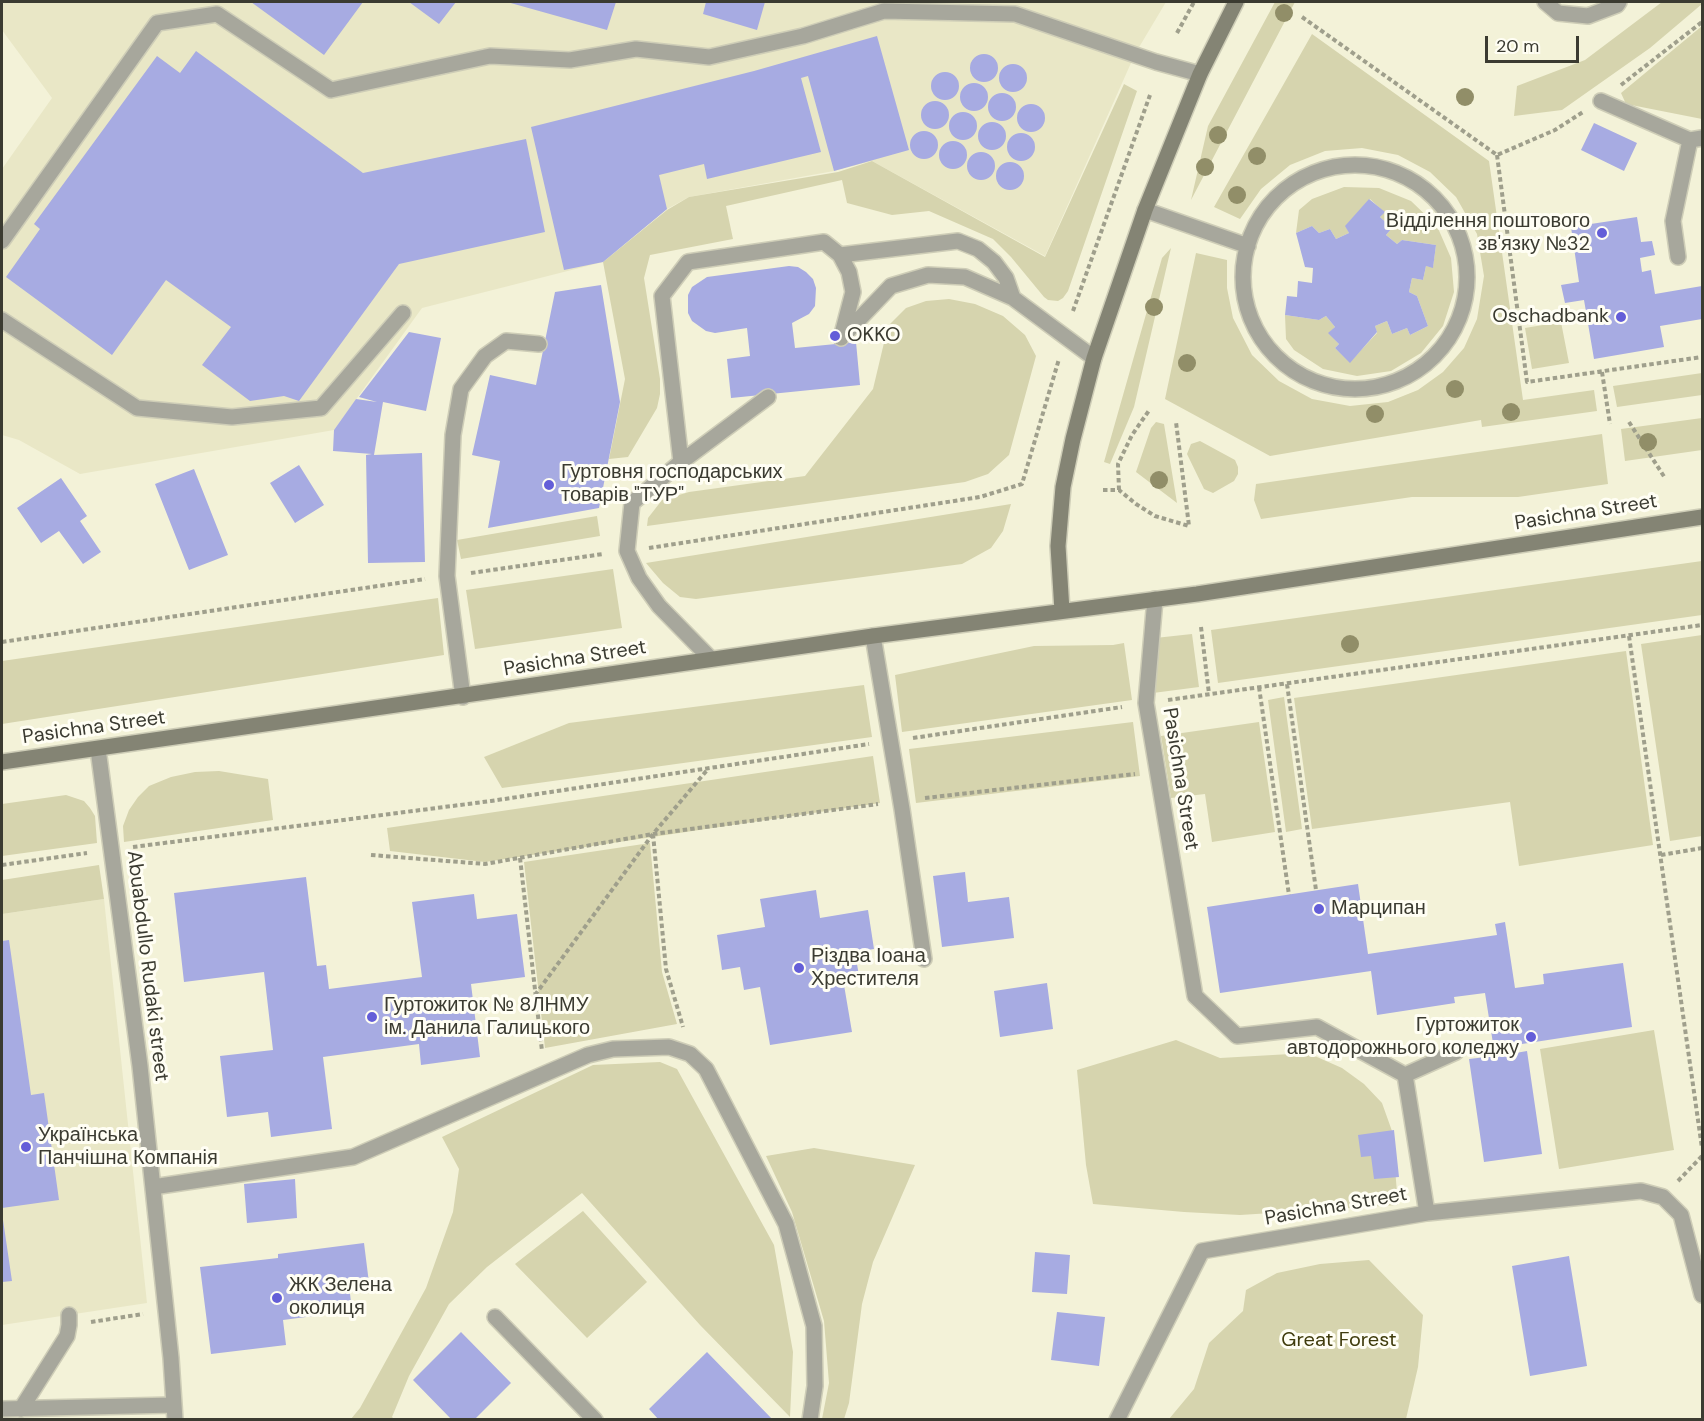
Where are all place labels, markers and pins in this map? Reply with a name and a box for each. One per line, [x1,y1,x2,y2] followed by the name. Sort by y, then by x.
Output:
[1386,210,1590,257] place label: Відділення поштового зв'язку №32
[1595,226,1609,240] marker: Відділення поштового зв'язку №32
[1492,305,1609,329] place label: Oschadbank
[1614,310,1628,324] marker: Oschadbank
[847,324,900,348] place label: OKKO
[828,329,842,343] marker: OKKO
[561,461,783,508] place label: Гуртовня господарських товарів "ТУР"
[542,478,556,492] marker: Гуртовня господарських товарів "ТУР"
[1331,897,1426,921] place label: Марципан
[1312,902,1326,916] marker: Марципан
[811,945,926,992] place label: Різдва Іоана Хрестителя
[792,961,806,975] marker: Різдва Іоана Хрестителя
[384,994,590,1041] place label: Гуртожиток № 8ЛНМУ ім. Данила Галицького
[365,1010,379,1024] marker: Гуртожиток № 8ЛНМУ ім. Данила Галицького
[1287,1014,1519,1061] place label: Гуртожиток автодорожнього коледжу
[1524,1030,1538,1044] marker: Гуртожиток автодорожнього коледжу
[38,1124,218,1171] place label: Українська Панчішна Компанія
[19,1140,33,1154] marker: Українська Панчішна Компанія
[289,1274,392,1321] place label: ЖК Зелена околиця
[270,1291,284,1305] marker: ЖК Зелена околиця

